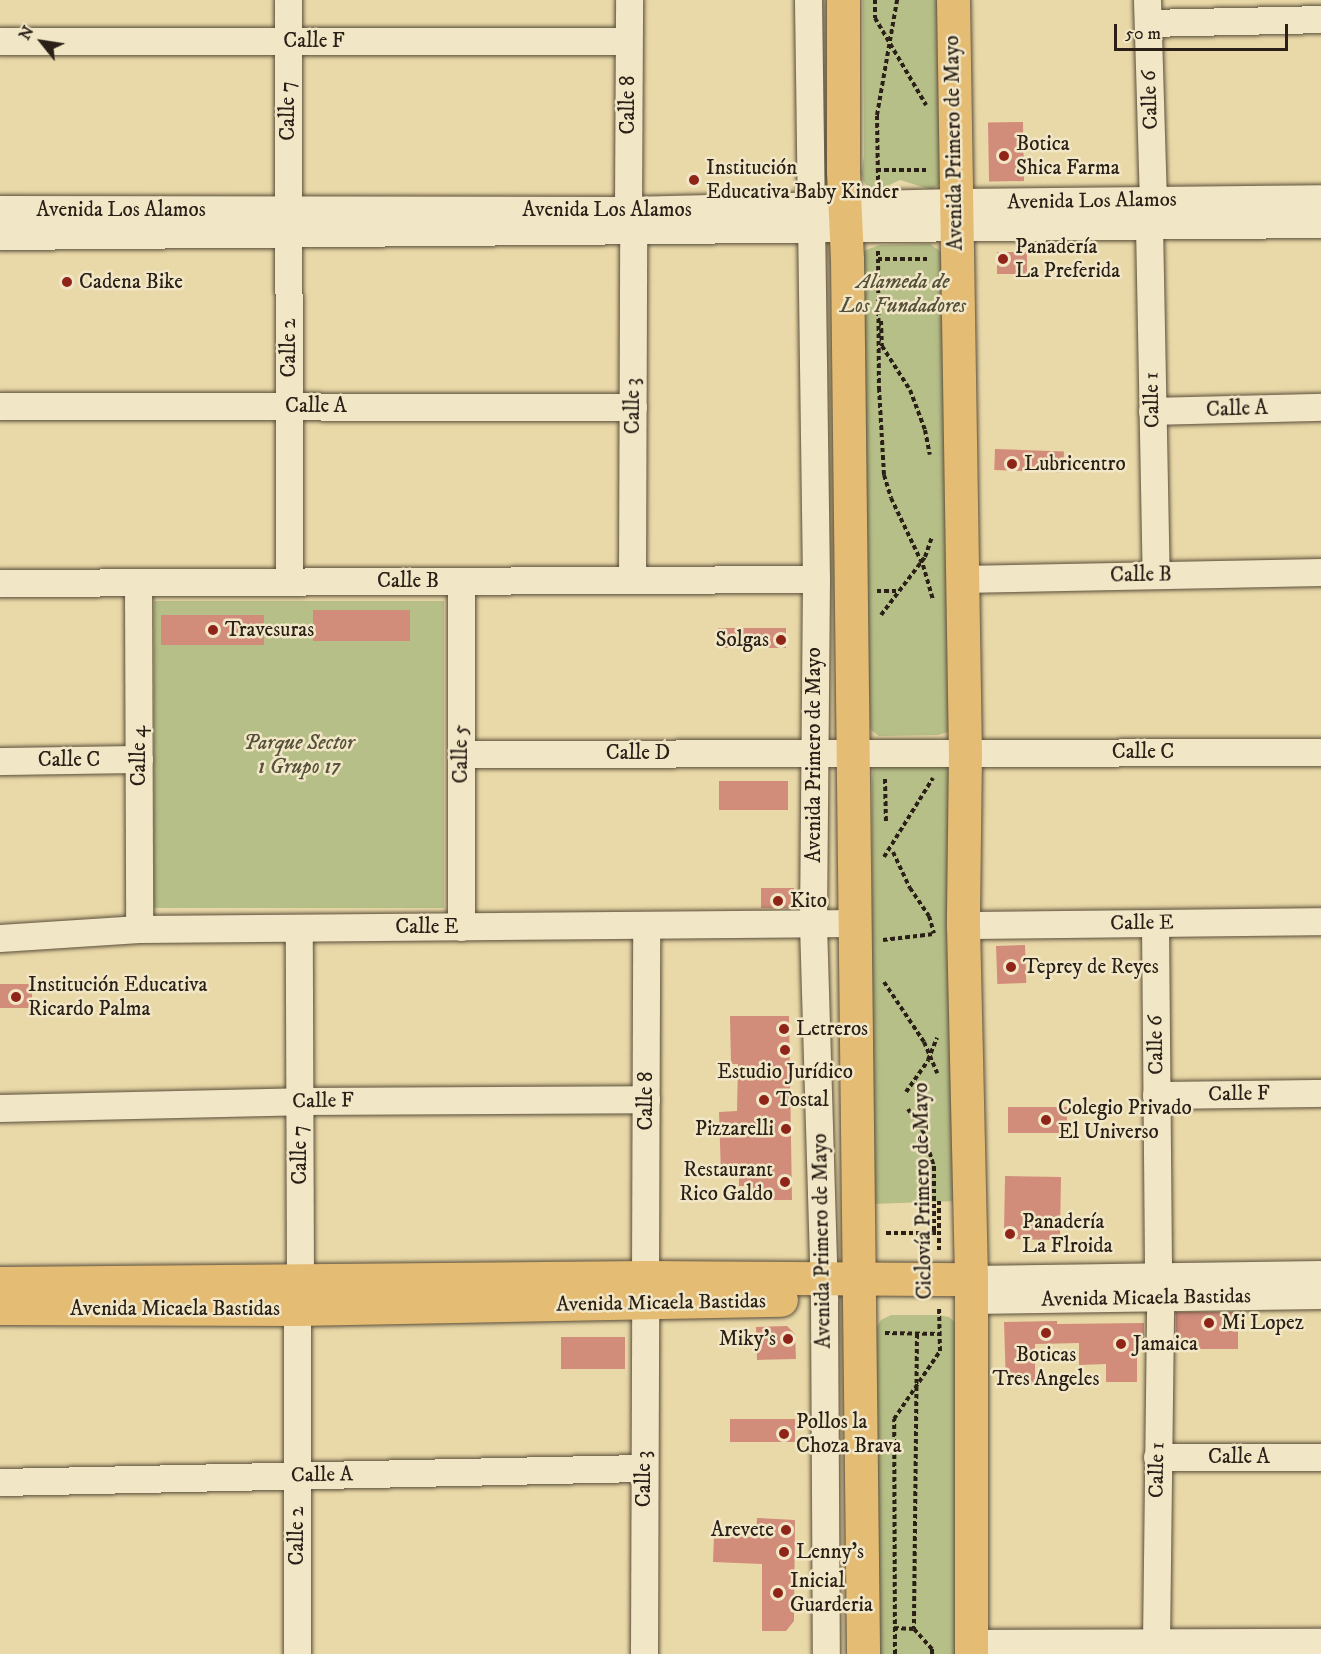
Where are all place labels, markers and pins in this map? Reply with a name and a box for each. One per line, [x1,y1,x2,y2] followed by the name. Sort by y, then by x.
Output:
[1016,131,1120,181] place label: Botica Shica Farma
[997,149,1011,163] marker: Botica Shica Farma
[706,155,899,205] place label: Institución Educativa Baby Kinder
[687,173,701,187] marker: Institución Educativa Baby Kinder
[1015,234,1120,284] place label: Panadería La Preferida
[996,252,1010,266] marker: Panadería La Preferida
[79,269,183,295] place label: Cadena Bike
[60,275,74,289] marker: Cadena Bike
[1024,451,1126,477] place label: Lubricentro
[1005,457,1019,471] marker: Lubricentro
[225,617,314,643] place label: Travesuras
[206,623,220,637] marker: Travesuras
[715,627,769,653] place label: Solgas
[774,633,788,647] marker: Solgas
[790,888,827,914] place label: Kito
[771,894,785,908] marker: Kito
[1023,954,1159,980] place label: Teprey de Reyes
[1004,960,1018,974] marker: Teprey de Reyes
[28,972,207,1022] place label: Institución Educativa Ricardo Palma
[9,990,23,1004] marker: Institución Educativa Ricardo Palma
[796,1016,868,1042] place label: Letreros
[777,1022,791,1036] marker: Letreros
[778,1043,792,1057] marker: Estudio Jurídico
[717,1059,853,1085] place label: Estudio Jurídico
[776,1087,829,1113] place label: Tostal
[757,1093,771,1107] marker: Tostal
[1058,1095,1192,1145] place label: Colegio Privado El Universo
[1039,1113,1053,1127] marker: Colegio Privado El Universo
[695,1116,774,1142] place label: Pizzarelli
[779,1122,793,1136] marker: Pizzarelli
[679,1157,773,1207] place label: Restaurant Rico Galdo
[778,1175,792,1189] marker: Restaurant Rico Galdo
[1022,1209,1113,1259] place label: Panadería La Flroida
[1003,1227,1017,1241] marker: Panadería La Flroida
[1221,1310,1304,1336] place label: Mi Lopez
[1202,1316,1216,1330] marker: Mi Lopez
[719,1326,776,1352] place label: Miky's
[1039,1326,1053,1340] marker: Boticas Tres Angeles
[1133,1331,1198,1357] place label: Jamaica
[781,1332,795,1346] marker: Miky's
[1114,1337,1128,1351] marker: Jamaica
[993,1342,1099,1392] place label: Boticas Tres Angeles
[796,1409,902,1459] place label: Pollos la Choza Brava
[777,1427,791,1441] marker: Pollos la Choza Brava
[711,1517,774,1543] place label: Arevete
[779,1523,793,1537] marker: Arevete
[796,1539,864,1565] place label: Lenny's
[777,1545,791,1559] marker: Lenny's
[790,1568,873,1618] place label: Inicial Guarderia
[771,1586,785,1600] marker: Inicial Guarderia

